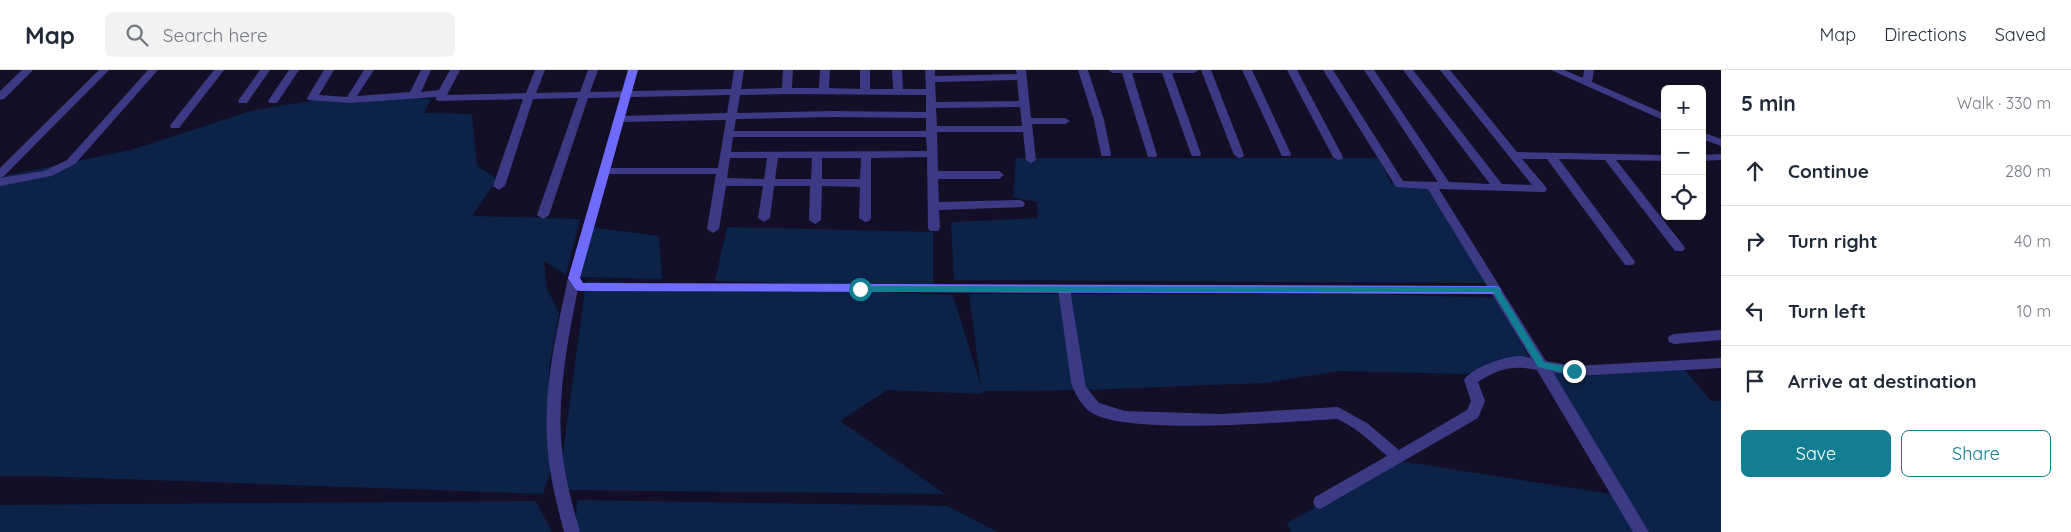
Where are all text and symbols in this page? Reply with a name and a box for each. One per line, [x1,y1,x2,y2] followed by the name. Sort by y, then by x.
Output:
[105,12,455,57] search box
[25,20,75,50] text: Map
[123,21,151,49] icon: search
[163,23,268,47] text: Search here
[1819,23,1856,46] text: Map
[1884,23,1967,46] text: Directions
[1995,23,2046,46] text: Saved
[1661,85,1706,220] map controls
[1661,85,1706,130] button: +
[1741,90,1796,116] text: 5 min
[1957,93,2051,113] text: Walk · 330 m
[1661,130,1706,175] button: −
[1741,157,1769,185] icon: ahead
[1788,159,1869,183] text: Continue
[2005,161,2051,181] text: 280 m
[1661,175,1706,220] button: locate
[1741,227,1769,255] icon: right
[1788,229,1877,253] text: Turn right
[2014,231,2051,251] text: 40 m
[849,278,872,301] route start
[1741,297,1769,325] icon: left
[1788,299,1866,323] text: Turn left
[2017,301,2051,321] text: 10 m
[1563,360,1586,383] route end
[1741,367,1769,395] icon: arrive
[1788,369,1977,393] text: Arrive at destination
[1741,430,1891,477] button: Save
[1901,430,2051,477] button: Share

